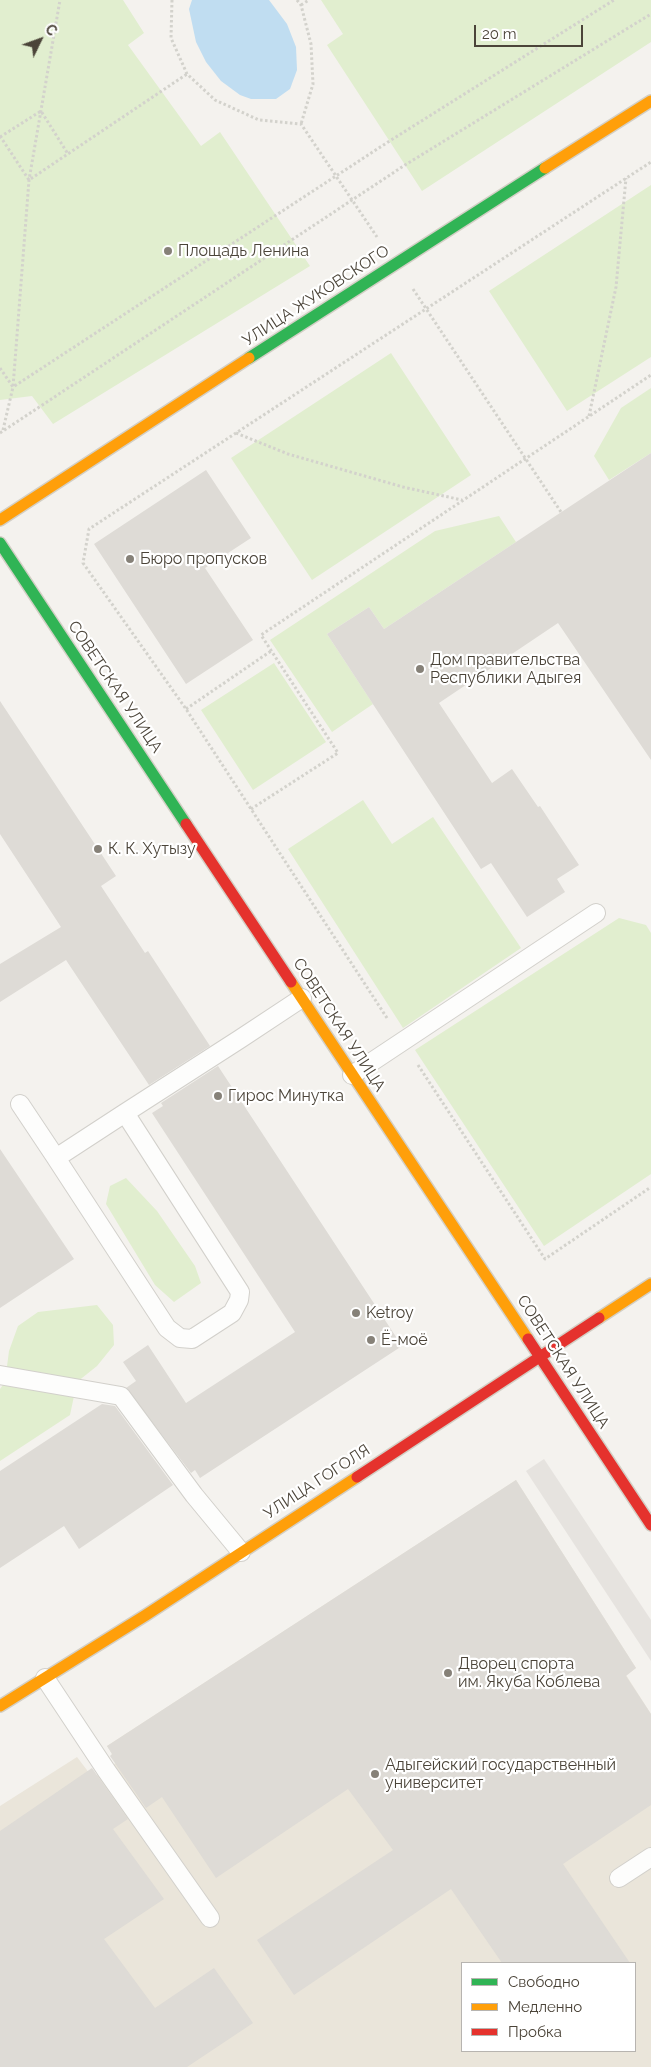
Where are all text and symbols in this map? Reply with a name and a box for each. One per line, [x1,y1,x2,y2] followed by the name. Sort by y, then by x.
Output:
[15,15,65,65] north arrow
[476,15,585,47] scale bar
[42,21,60,39] text: С
[482,25,517,43] text: 20 m
[178,241,309,261] place label: Площадь Ленина
[239,241,393,351] street label: УЛИЦА ЖУКОВСКОГО
[162,245,174,257] marker: Площадь Ленина
[140,549,267,569] place label: Бюро пропусков
[124,553,136,565] marker: Бюро пропусков
[64,617,166,757] street label: СОВЕТСКАЯ УЛИЦА
[430,650,581,688] place label: Дом правительства Республики Адыгея
[414,663,426,675] marker: Дом правительства Республики Адыгея
[108,839,196,859] place label: К. К. Хутызу
[92,843,104,855] marker: К. К. Хутызу
[289,955,389,1095] street label: СОВЕТСКАЯ УЛИЦА
[228,1086,344,1106] place label: Гирос Минутка
[212,1090,224,1102] marker: Гирос Минутка
[513,1292,613,1432] street label: СОВЕТСКАЯ УЛИЦА
[366,1303,414,1323] place label: Ketroy
[350,1307,362,1319] marker: Ketroy
[381,1330,428,1350] place label: Ё-моё
[365,1334,377,1346] marker: Ё-моё
[260,1441,374,1523] street label: УЛИЦА ГОГОЛЯ
[458,1654,600,1692] place label: Дворец спорта им. Якуба Коблева
[442,1667,454,1679] marker: Дворец спорта им. Якуба Коблева
[385,1755,616,1793] place label: Адыгейский государственный университет
[369,1768,381,1780] marker: Адыгейский государственный университет
[461,1962,636,2052] legend
[508,1973,580,1991] text: Свободно
[508,1998,582,2016] text: Медленно
[508,2023,562,2041] text: Пробка

